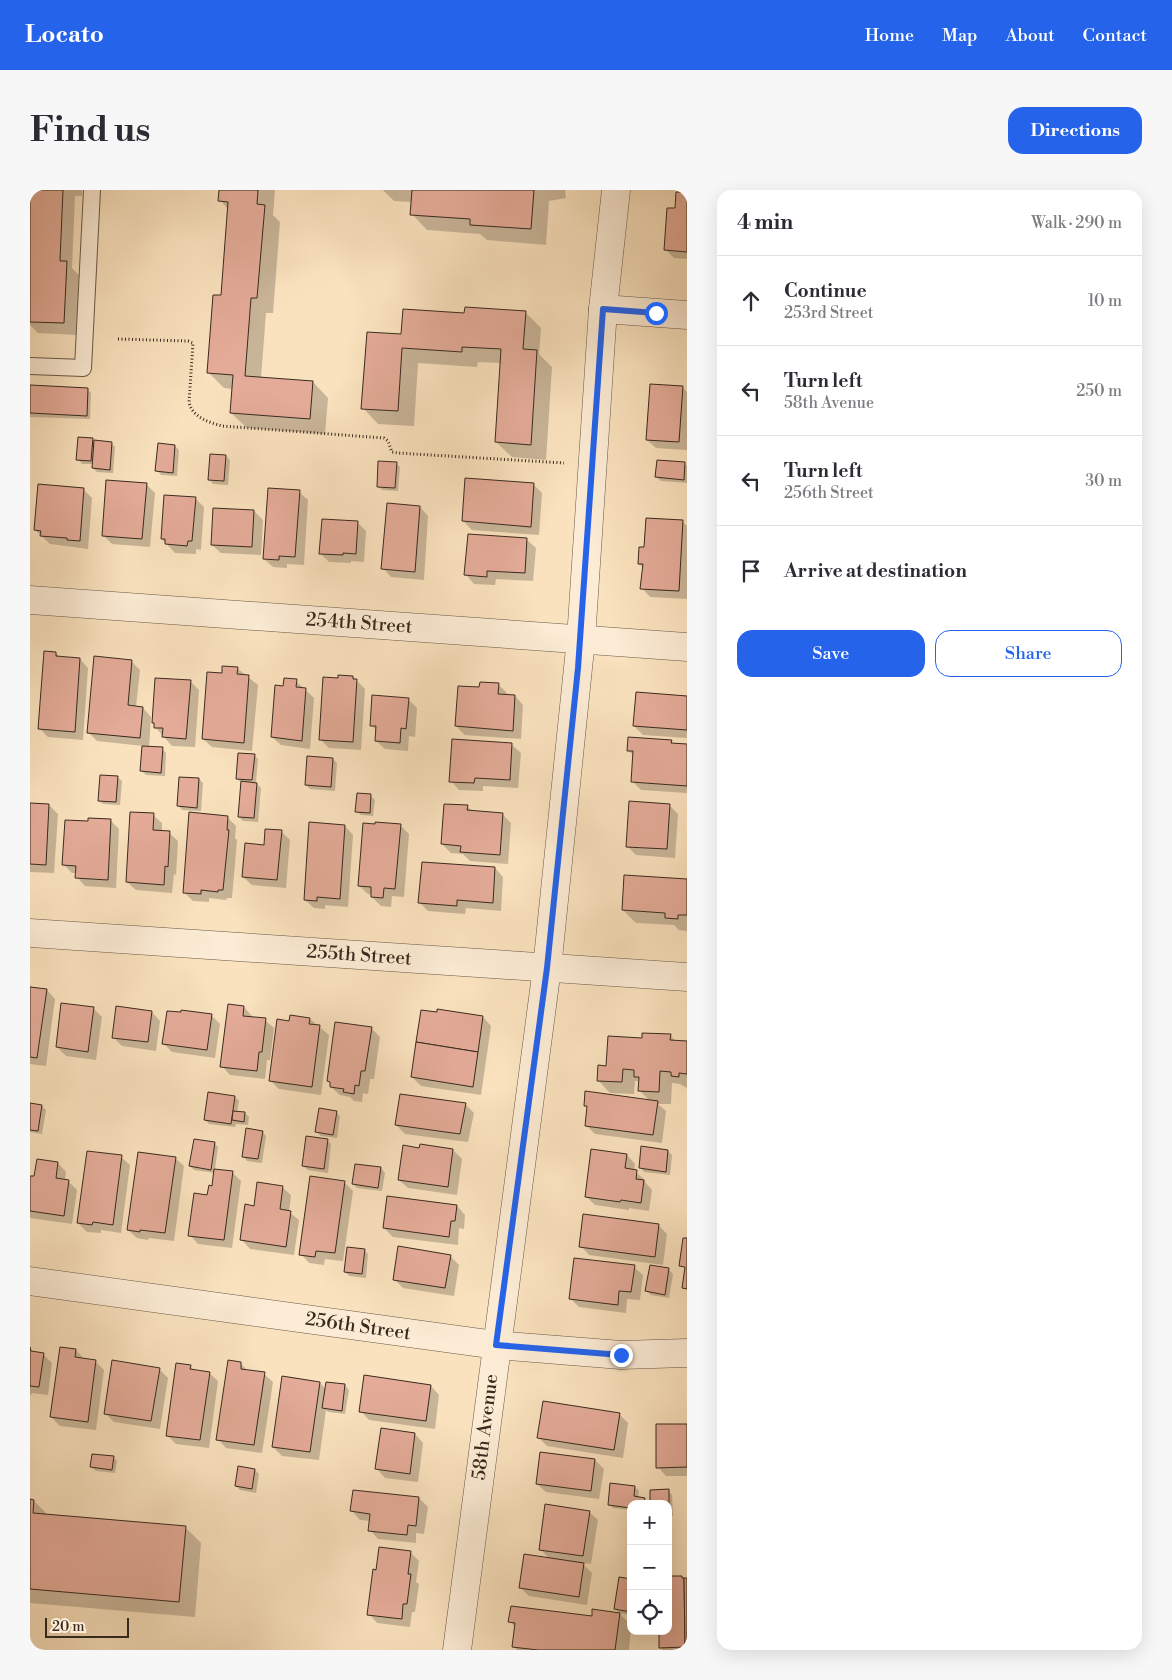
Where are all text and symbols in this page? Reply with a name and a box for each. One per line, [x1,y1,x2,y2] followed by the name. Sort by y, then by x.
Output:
[25,20,104,50] text: Locato
[865,24,914,47] text: Home
[942,24,978,47] text: Map
[1006,24,1055,47] text: About
[1083,24,1147,47] text: Contact
[1008,107,1142,154] button: Directions
[30,109,150,152] text: Find us
[737,210,793,236] text: 4 min
[1031,213,1122,233] text: Walk · 290 m
[784,279,867,303] text: Continue
[737,287,765,315] icon: ahead
[1088,291,1122,311] text: 10 m
[645,302,668,325] route start
[784,303,873,323] text: 253rd Street
[784,369,863,393] text: Turn left
[737,377,765,405] icon: left
[1076,381,1122,401] text: 250 m
[784,393,874,413] text: 58th Avenue
[784,459,863,483] text: Turn left
[737,467,765,495] icon: left
[1085,471,1122,491] text: 30 m
[784,483,874,503] text: 256th Street
[737,557,765,585] icon: arrive
[784,559,967,583] text: Arrive at destination
[305,607,413,639] street label: 254th Street
[737,630,925,677] button: Save
[935,630,1122,677] button: Share
[306,939,413,971] street label: 255th Street
[304,1307,413,1345] street label: 256th Street
[610,1344,633,1367] route end
[467,1372,503,1482] street label: 58th Avenue
[627,1500,672,1635] map controls
[627,1500,672,1545] button: +
[627,1545,672,1590] button: −
[627,1590,672,1635] button: locate
[45,1615,129,1638] scale bar
[52,1618,84,1636] text: 20 m

